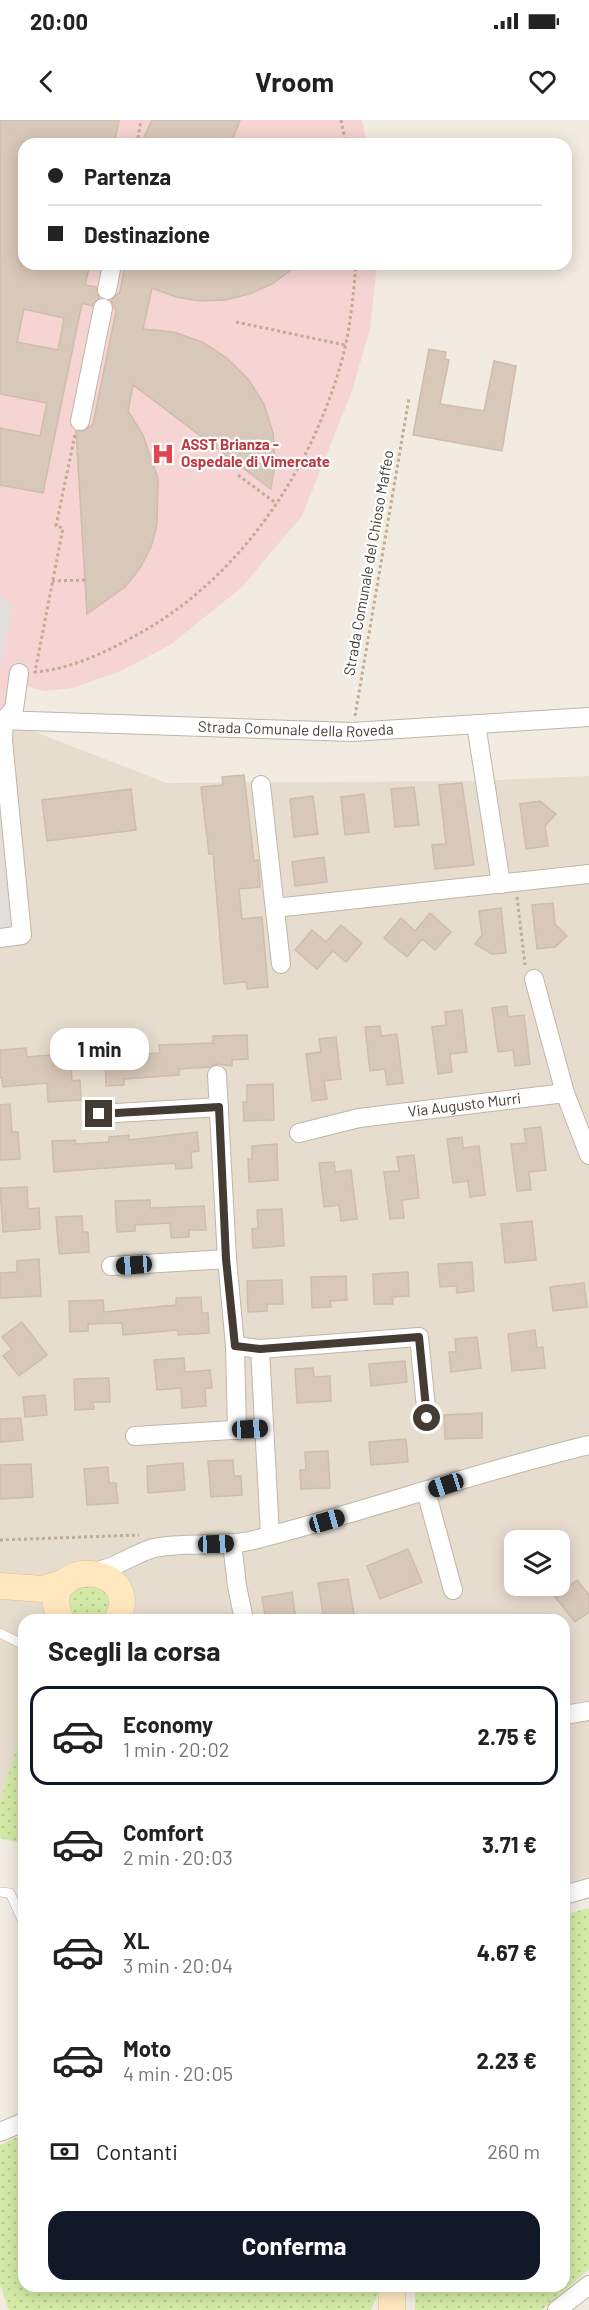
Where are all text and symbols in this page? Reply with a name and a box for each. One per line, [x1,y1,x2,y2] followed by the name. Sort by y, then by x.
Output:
[30,8,88,34] text: 20:00
[30,65,63,98] icon: back
[255,65,334,97] text: Vroom
[526,65,559,98] icon: heart
[84,163,171,189] text: Partenza
[84,221,210,247] text: Destinazione
[181,435,330,470] place label: ASST Brianza - Ospedale di Vimercate
[150,441,176,467] hospital icon: ASST Brianza - Ospedale di Vimercate
[339,449,397,677] street label: Strada Comunale del Chioso Maffeo
[198,717,394,740] street label: Strada Comunale della Roveda
[50,1027,148,1069] callout: 1 min
[78,1037,121,1061] text: 1 min
[407,1088,522,1120] street label: Via Augusto Murri
[85,1100,112,1127] route end
[115,1255,153,1275] car
[413,1404,440,1431] route start
[232,1419,268,1439] car
[426,1471,466,1499] car
[307,1507,347,1535] car
[504,1530,570,1596] map controls
[504,1530,570,1596] button: layers
[198,1534,234,1554] car
[48,1634,221,1666] text: Scegli la corsa
[51,1709,105,1763] icon: car
[123,1711,213,1737] text: Economy
[478,1723,537,1749] text: 2.75 €
[123,1737,229,1761] text: 1 min · 20:02
[51,1817,105,1871] icon: car
[123,1819,204,1845] text: Comfort
[482,1831,537,1857] text: 3.71 €
[123,1845,233,1869] text: 2 min · 20:03
[51,1925,105,1979] icon: car
[123,1927,149,1953] text: XL
[477,1939,537,1965] text: 4.67 €
[123,1953,233,1977] text: 3 min · 20:04
[51,2033,105,2087] icon: car
[123,2035,171,2061] text: Moto
[476,2047,537,2073] text: 2.23 €
[123,2061,233,2085] text: 4 min · 20:05
[48,2135,81,2168] icon: cash
[96,2138,178,2164] text: Contanti
[487,2139,540,2163] text: 260 m
[48,2211,540,2280] button: Conferma

